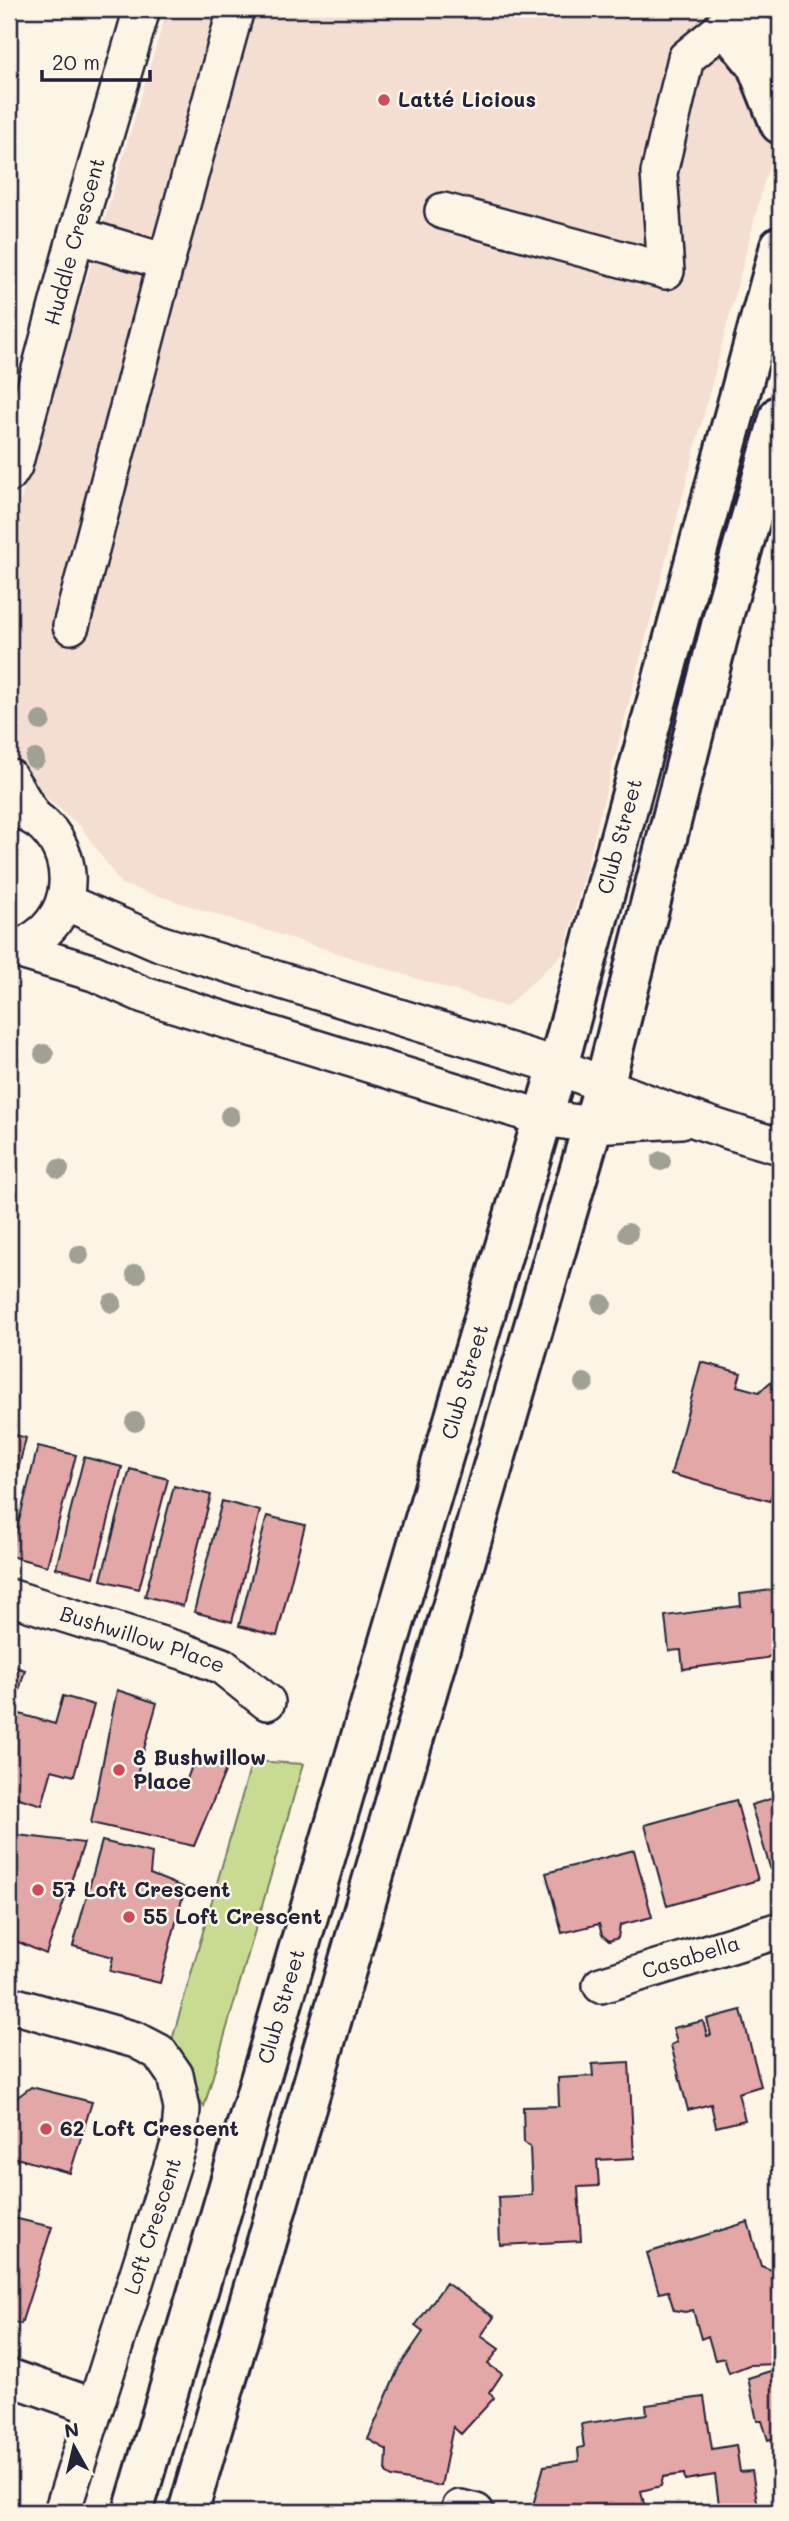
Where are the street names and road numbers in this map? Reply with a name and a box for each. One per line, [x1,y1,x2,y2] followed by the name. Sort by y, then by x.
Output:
[37,154,110,328] street label: Huddle Crescent
[590,775,647,897] street label: Club Street
[434,1321,493,1442] street label: Club Street
[57,1599,229,1678] street label: Bushwillow Place
[638,1928,743,1984] street label: Casabella
[250,1945,310,2067] street label: Club Street
[117,2154,186,2298] street label: Loft Crescent

